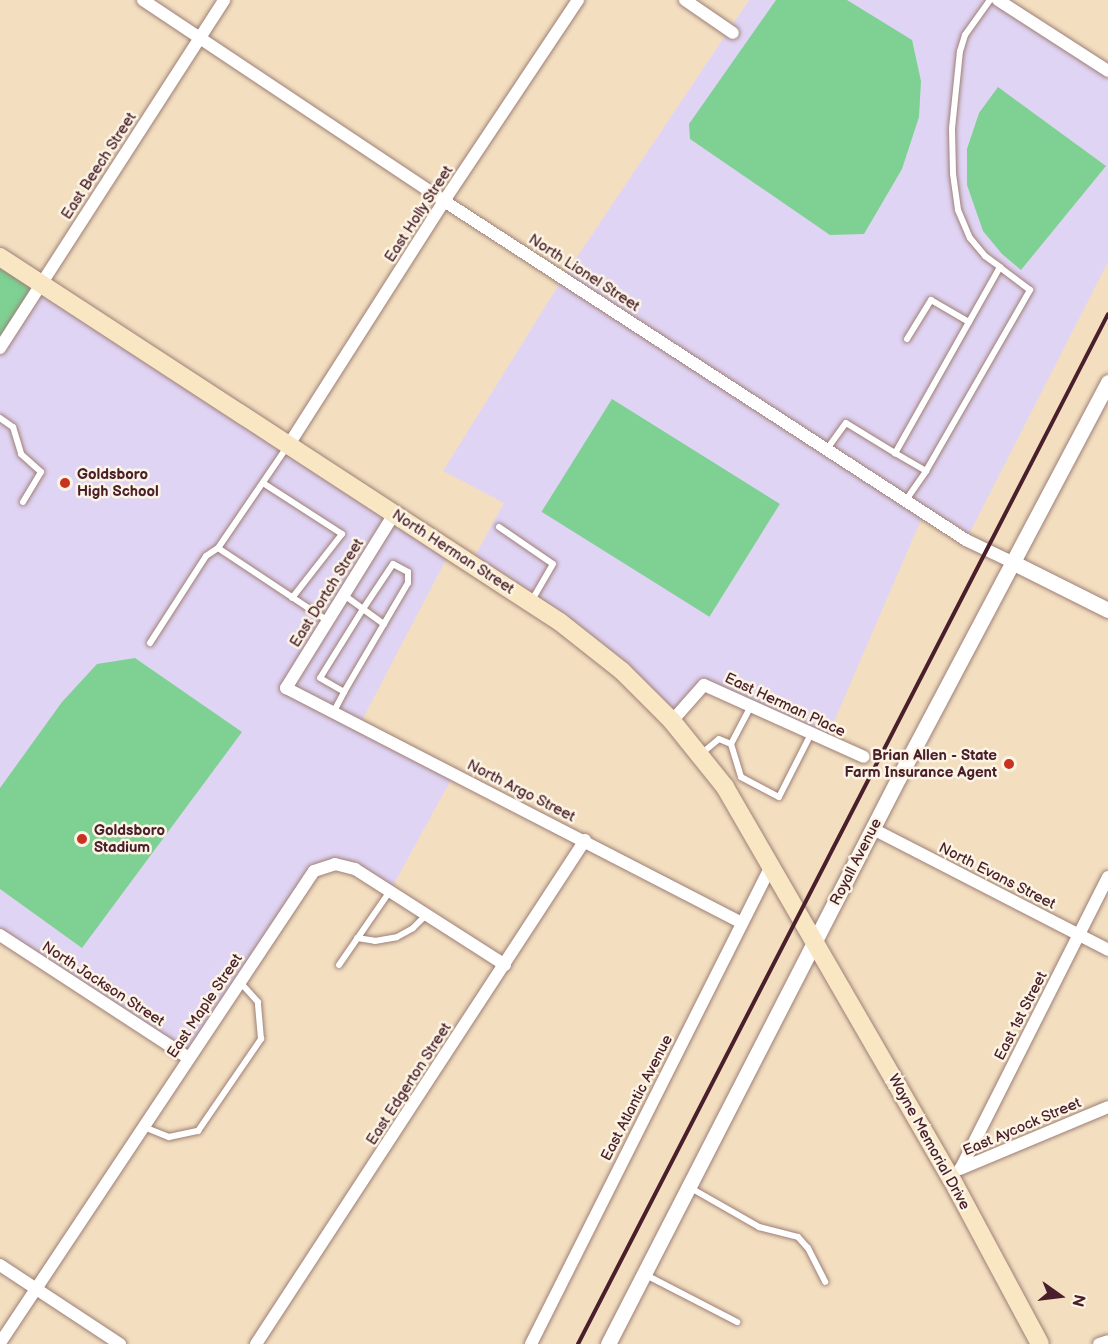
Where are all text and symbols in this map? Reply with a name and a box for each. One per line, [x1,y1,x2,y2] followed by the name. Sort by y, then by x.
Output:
[58,109,140,223] street label: East Beech Street
[381,162,457,266] street label: East Holly Street
[525,230,643,316] street label: North Lionel Street
[77,465,159,500] place label: Goldsboro High School
[58,476,72,490] marker: Goldsboro High School
[388,506,518,598] street label: North Herman Street
[286,535,368,651] street label: East Dortch Street
[722,669,848,741] street label: East Herman Place
[844,746,997,781] place label: Brian Allen - State Farm Insurance Agent
[464,756,578,826] street label: North Argo Street
[1002,757,1016,771] marker: Brian Allen - State Farm Insurance Agent
[826,816,886,908] street label: Royall Avenue
[94,821,165,856] place label: Goldsboro Stadium
[75,832,89,846] marker: Goldsboro Stadium
[936,839,1058,913] street label: North Evans Street
[38,937,168,1031] street label: North Jackson Street
[163,950,247,1062] street label: East Maple Street
[991,968,1051,1064] street label: East 1st Street
[363,1019,455,1149] street label: East Edgerton Street
[597,1032,677,1164] street label: East Atlantic Avenue
[884,1071,974,1213] street label: Wayne Memorial Drive
[960,1094,1084,1160] street label: East Aycock Street
[1030,1266,1090,1326] north arrow
[1067,1292,1089,1309] text: N

